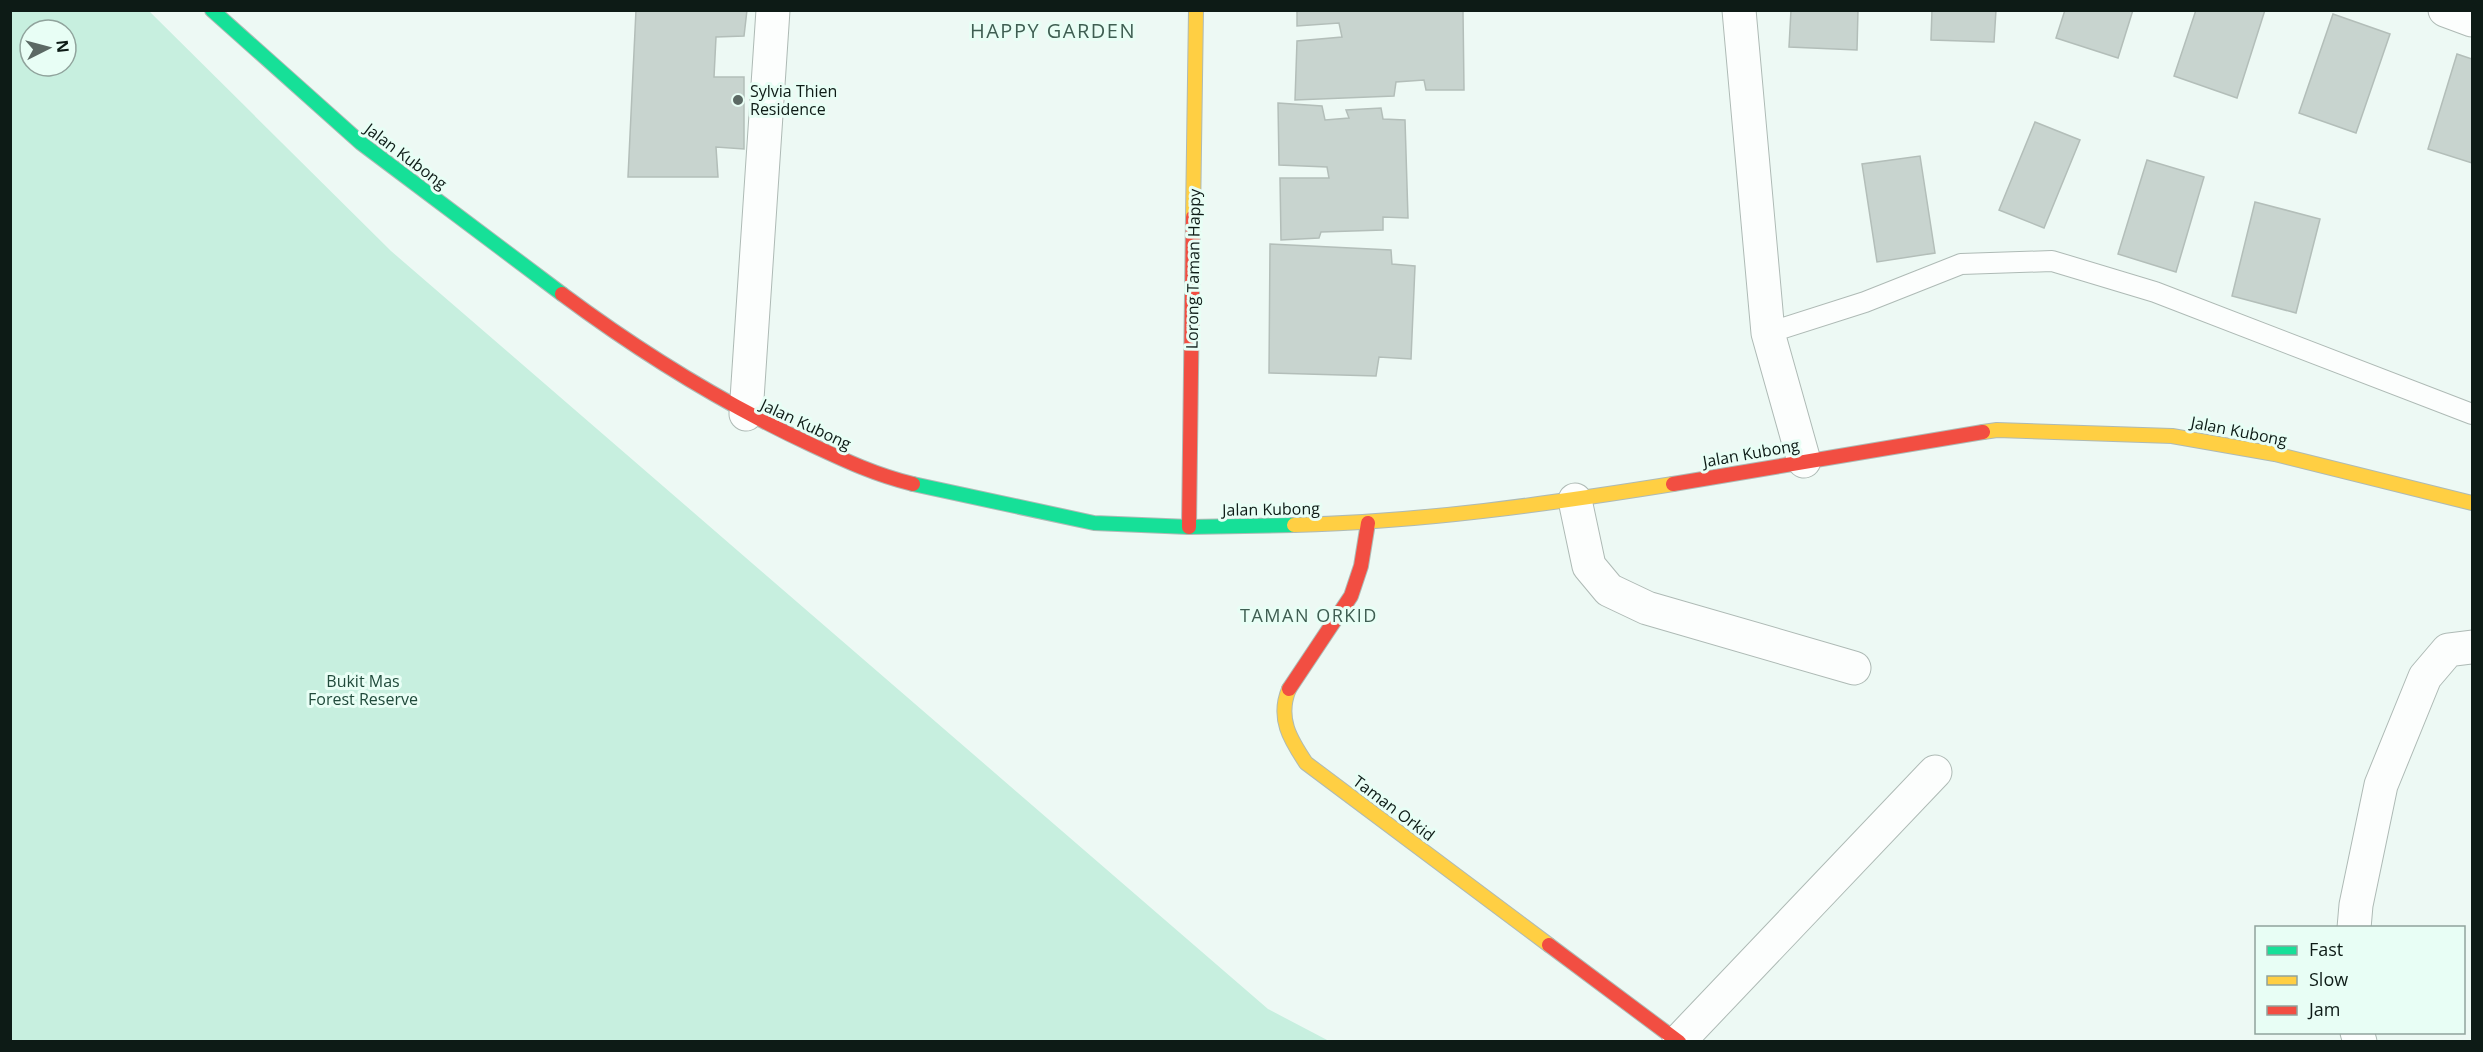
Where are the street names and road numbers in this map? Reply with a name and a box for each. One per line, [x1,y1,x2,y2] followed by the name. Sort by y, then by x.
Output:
[359,117,452,194] street label: Jalan Kubong
[1181,188,1205,349] street label: Lorong Taman Happy
[755,393,855,455] street label: Jalan Kubong
[2187,411,2289,451] street label: Jalan Kubong
[1699,434,1801,473] street label: Jalan Kubong
[1220,497,1320,521] street label: Jalan Kubong
[1349,770,1439,846] street label: Taman Orkid

